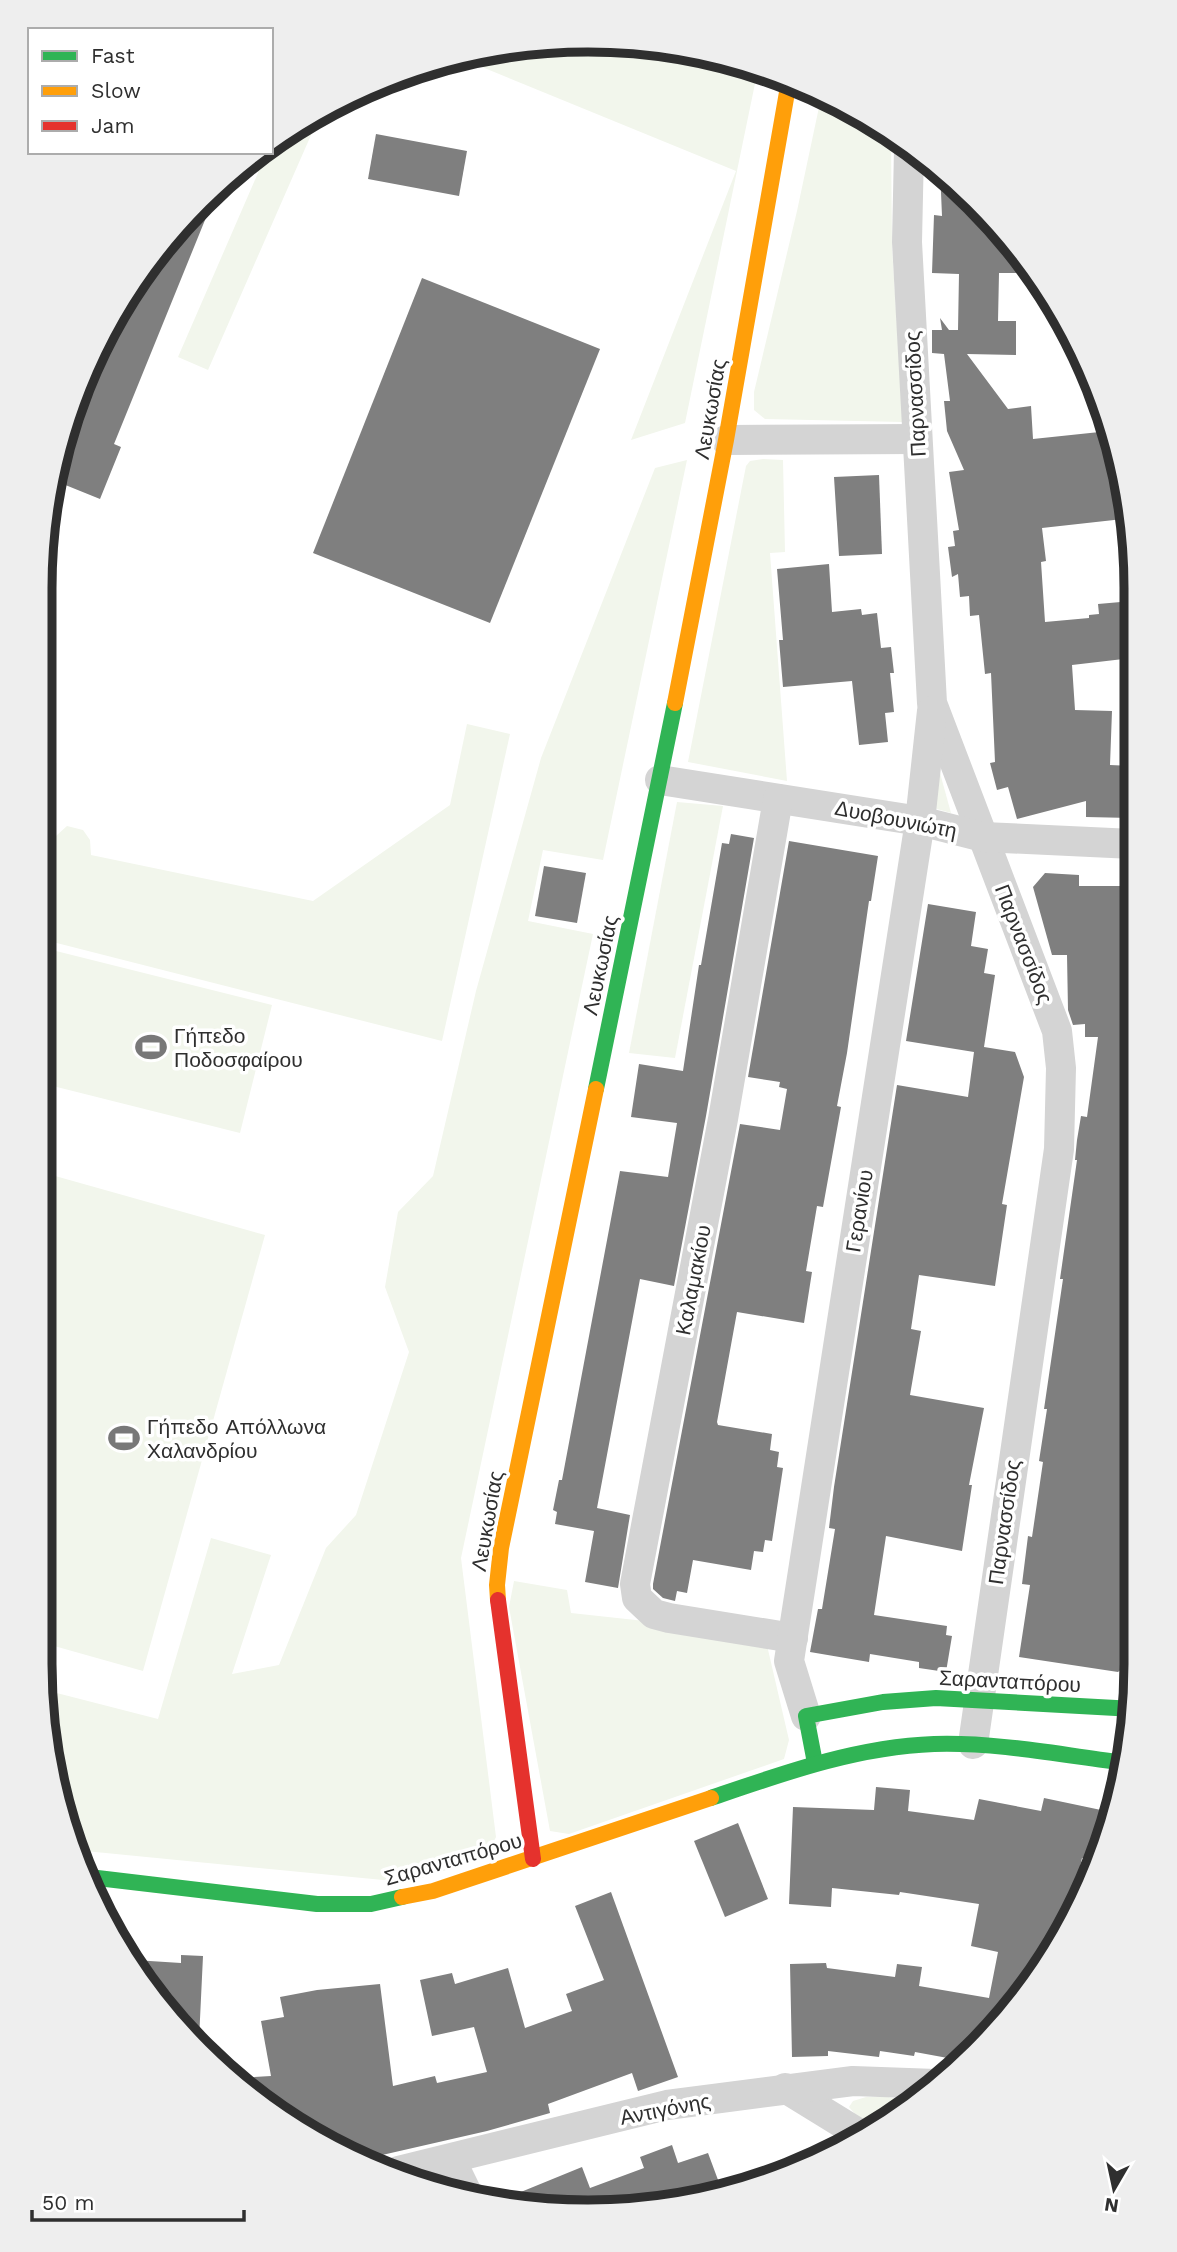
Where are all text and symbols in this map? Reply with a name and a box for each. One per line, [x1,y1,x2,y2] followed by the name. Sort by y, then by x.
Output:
[28,28,273,154] legend
[91,43,135,68] text: Fast
[91,78,141,103] text: Slow
[91,113,134,138] text: Jam
[899,330,931,458] street label: Παρνασσίδος
[689,357,731,461] street label: Λευκωσίας
[833,795,959,843] street label: Δυοβουνιώτη
[990,881,1058,1007] street label: Παρνασσίδος
[577,913,623,1017] street label: Λευκωσίας
[174,1023,303,1072] place label: Γήπεδο Ποδοσφαίρου
[134,1030,168,1064] sports icon: Γήπεδο Ποδοσφαίρου
[840,1168,878,1254] street label: Γερανίου
[670,1223,716,1337] street label: Καλαμακίου
[147,1414,326,1463] place label: Γήπεδο Απόλλωνα Χαλανδρίου
[107,1421,141,1455] sports icon: Γήπεδο Απόλλωνα Χαλανδρίου
[983,1458,1025,1586] street label: Παρνασσίδος
[466,1469,508,1573] street label: Λευκωσίας
[938,1665,1082,1697] street label: Σαρανταπόρου
[381,1827,525,1891] street label: Σαρανταπόρου
[618,2088,712,2130] street label: Αντιγόνης
[1079,2154,1149,2224] north arrow
[32,2178,243,2222] scale bar
[42,2190,94,2215] text: 50 m
[1103,2193,1120,2218] text: N

